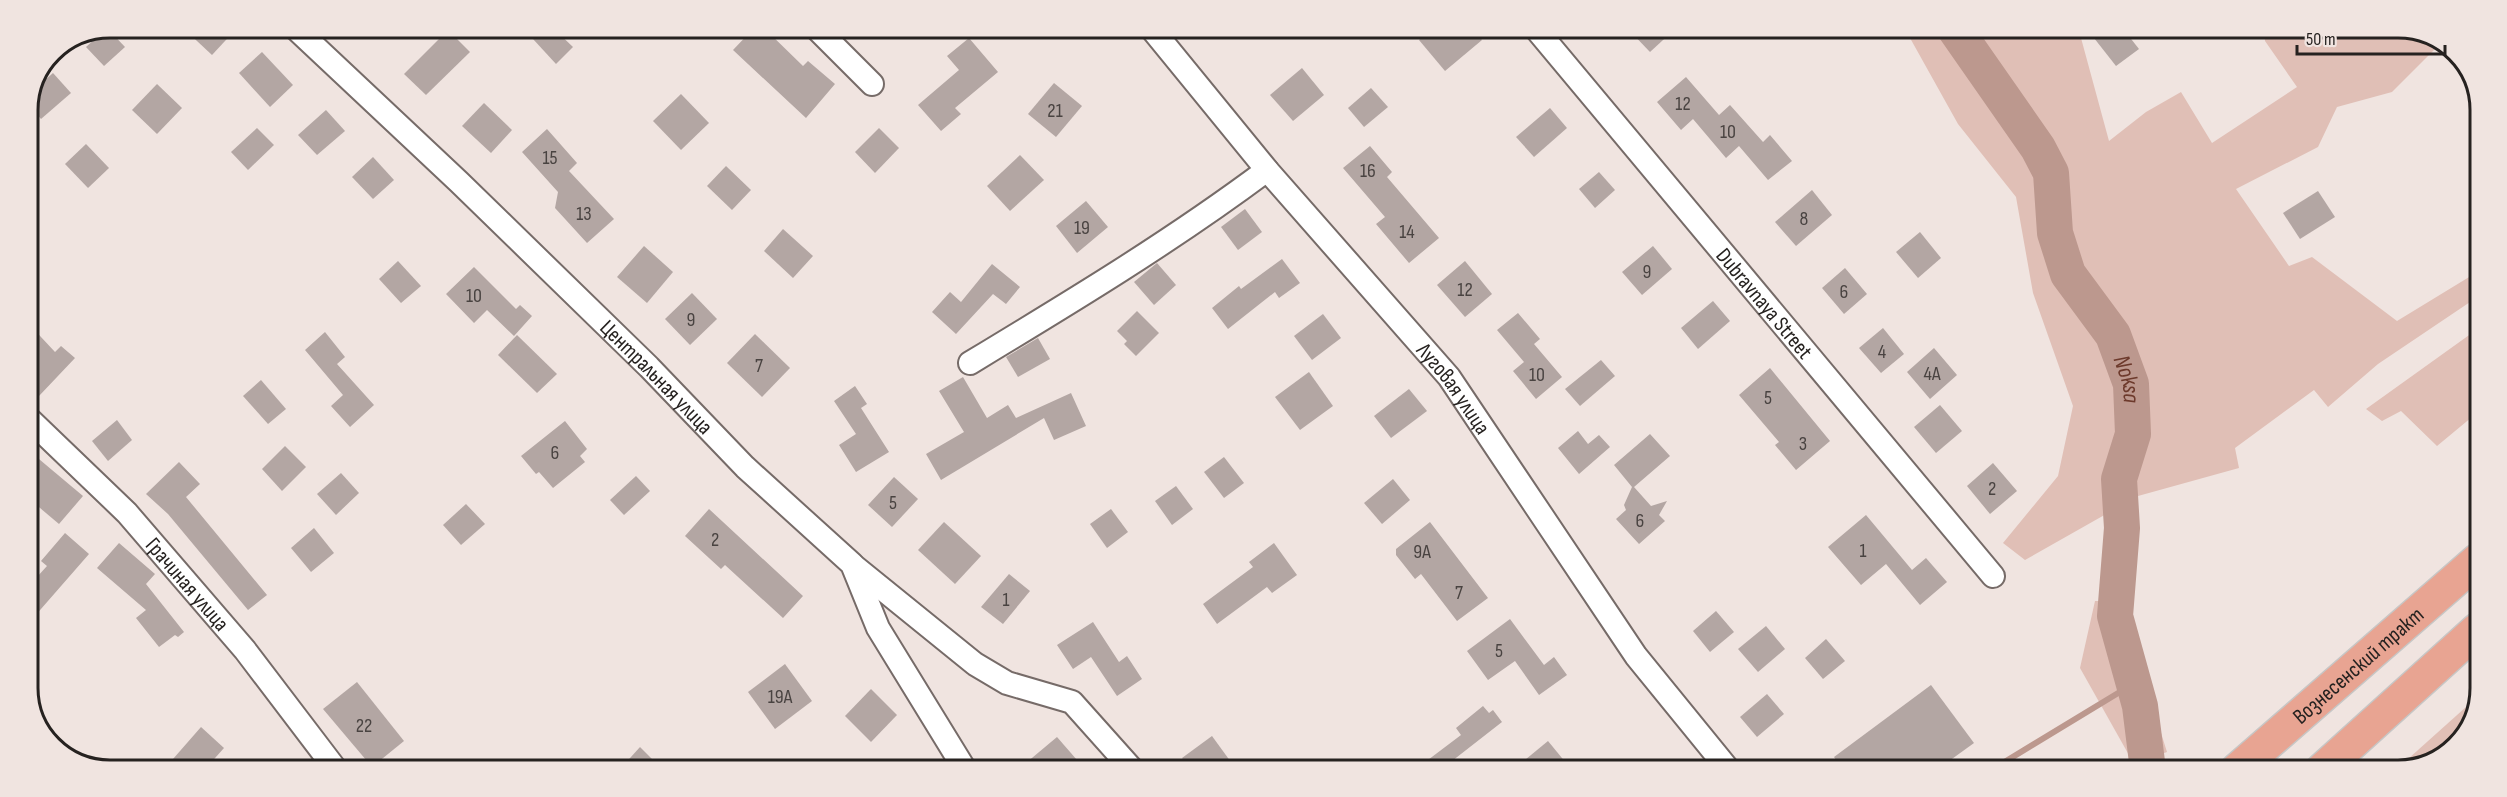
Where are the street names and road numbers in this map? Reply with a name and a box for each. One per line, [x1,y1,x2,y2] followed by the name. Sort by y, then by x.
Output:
[1710,243,1818,365] street label: Dubravnaya Street
[594,315,718,440] street label: Центральная улица
[1410,337,1496,440] street label: Луговая улица
[139,532,234,637] street label: Грачиная улица
[2288,602,2430,730] street label: Вознесенский тракт

